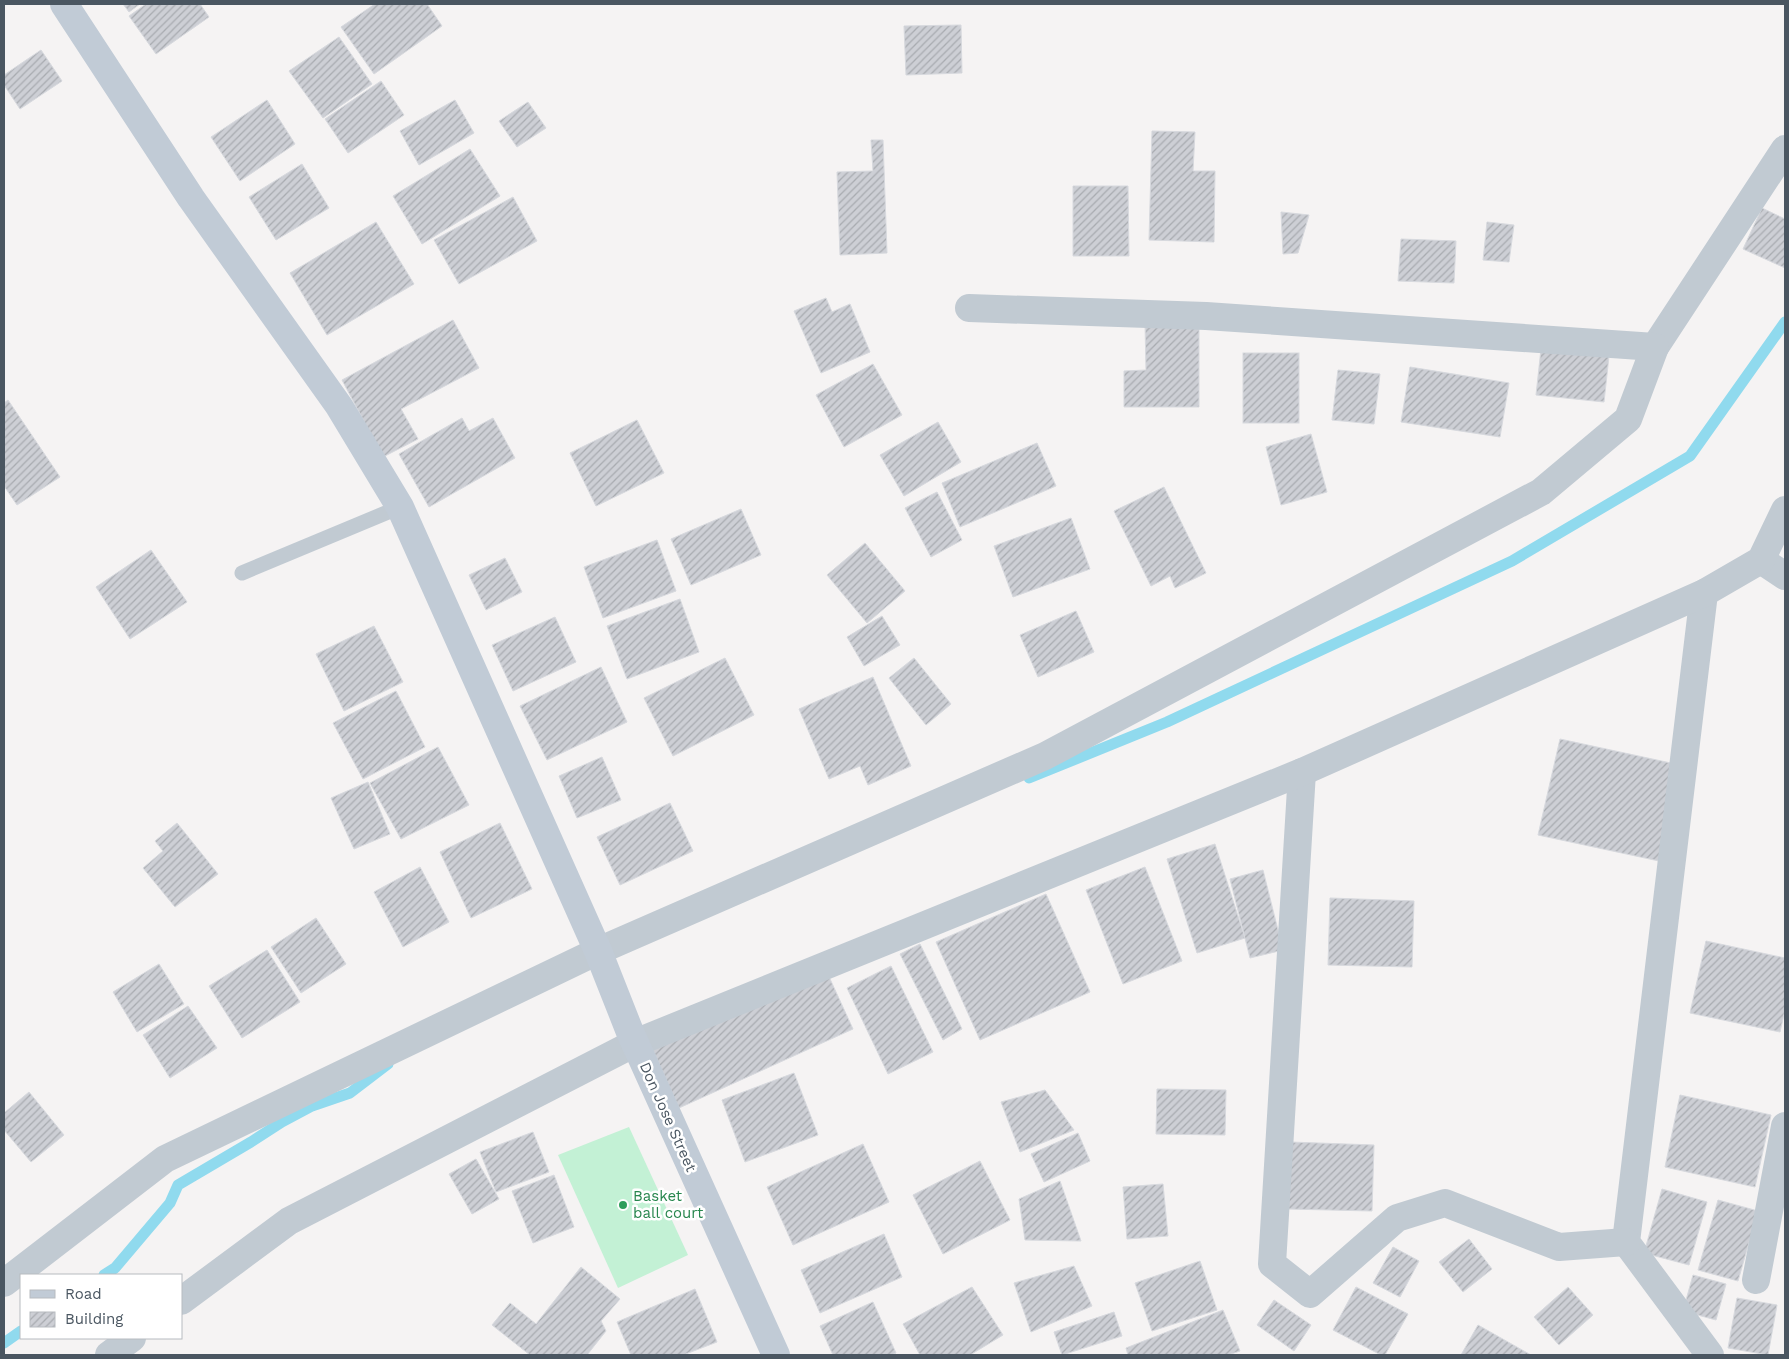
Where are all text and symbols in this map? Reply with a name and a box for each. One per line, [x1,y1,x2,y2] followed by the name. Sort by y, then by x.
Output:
[636,1059,701,1175] street label: Don Jose Street
[633,1187,704,1222] place label: Basket ball court
[617,1199,629,1211] marker: Basket ball court
[20,1274,182,1339] legend
[65,1285,102,1303] text: Road
[65,1310,123,1328] text: Building

